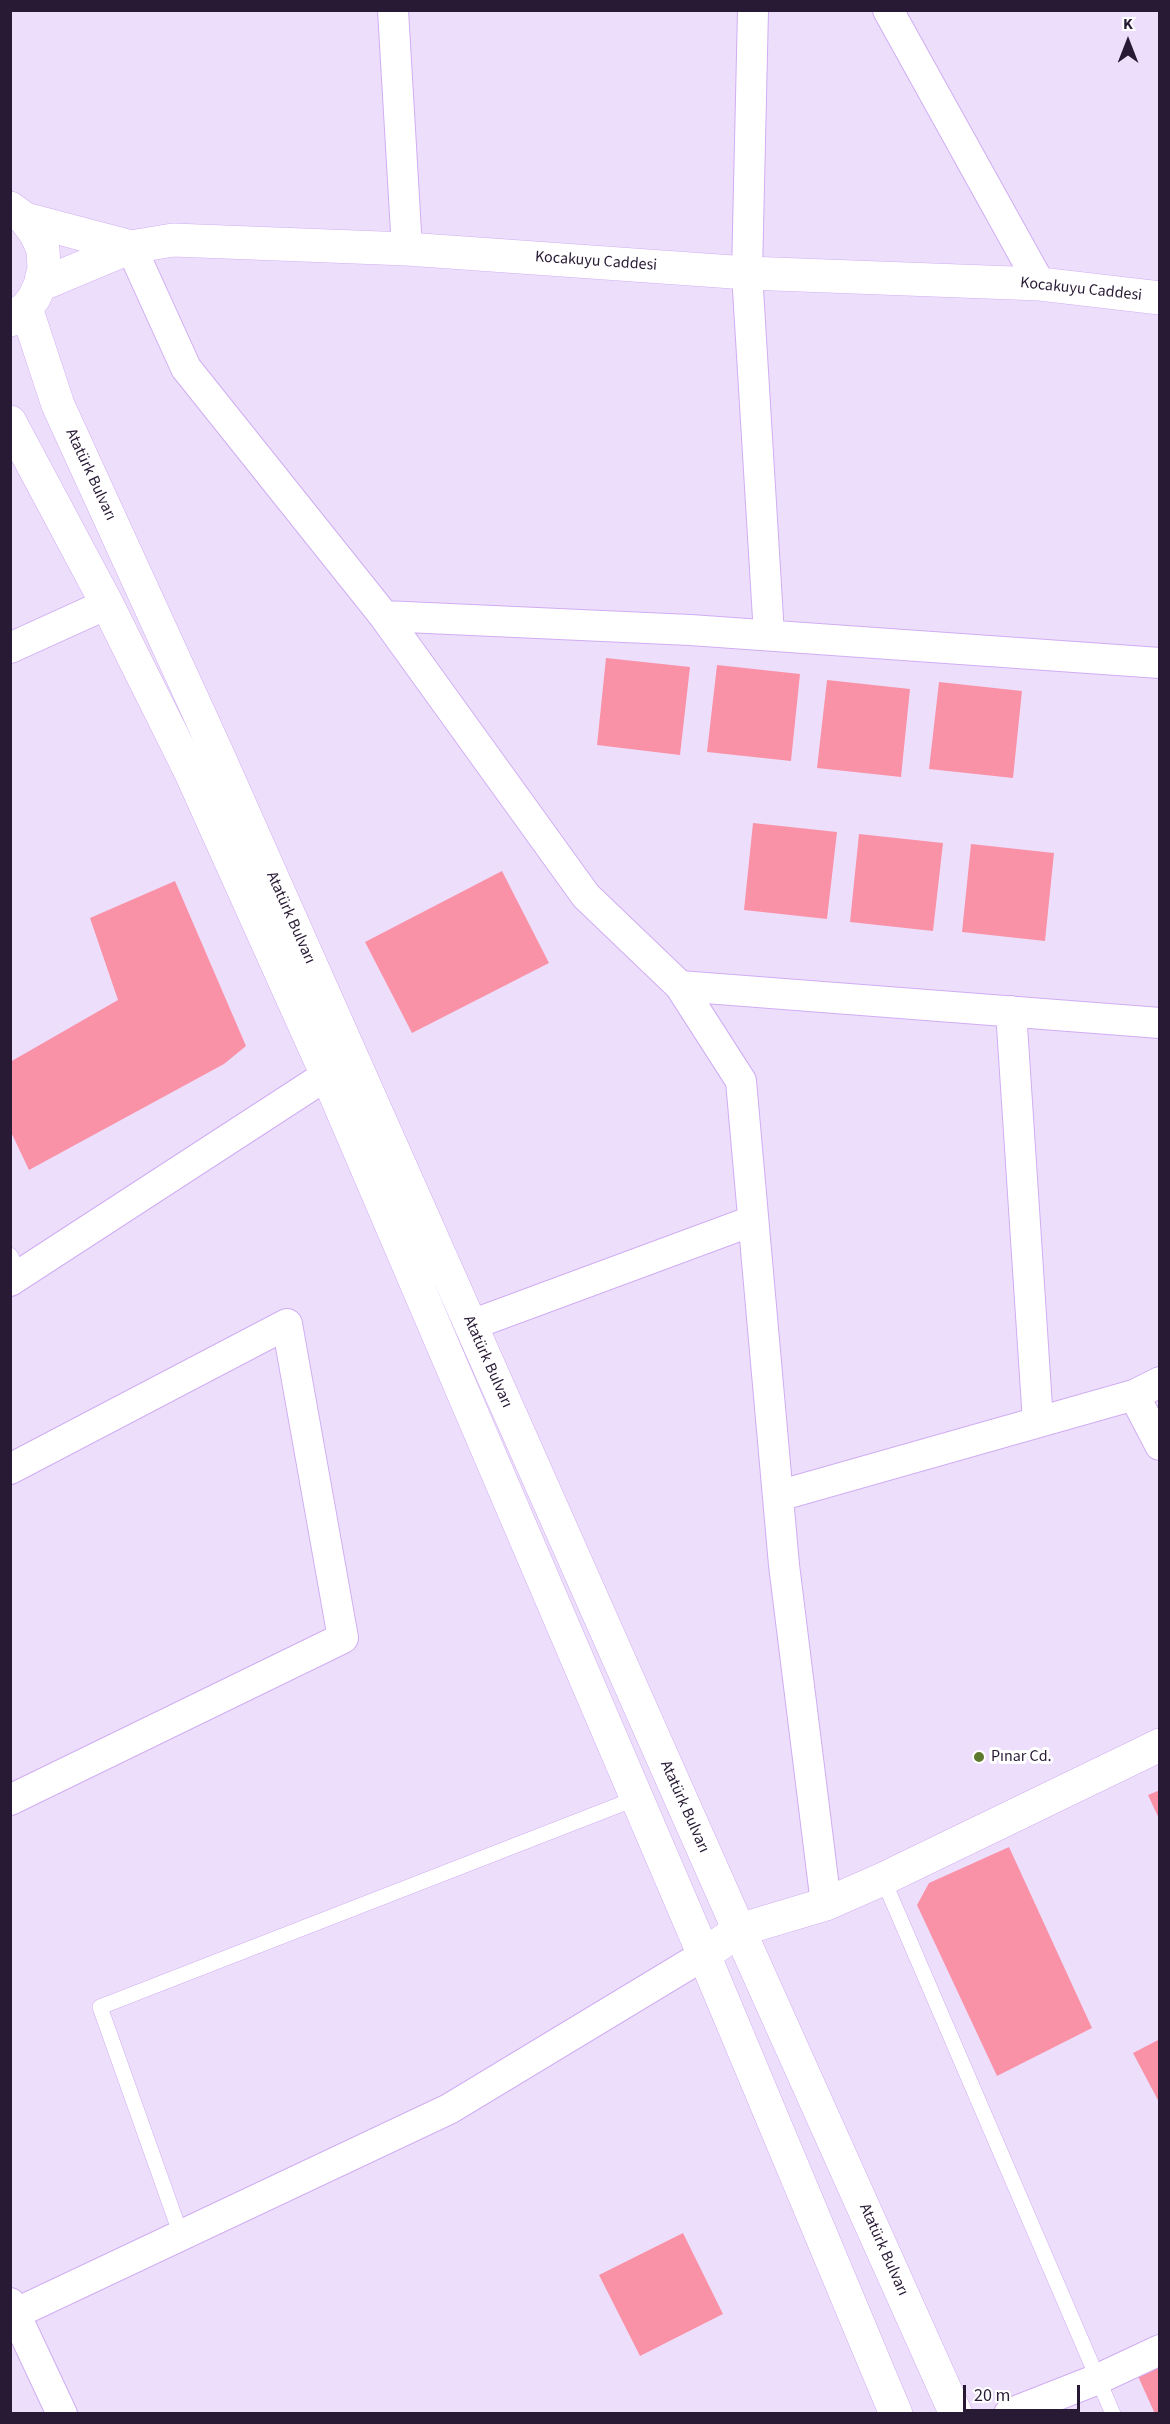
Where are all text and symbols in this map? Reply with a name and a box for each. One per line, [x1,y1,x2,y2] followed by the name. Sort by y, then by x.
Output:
[1098,12,1158,72] north arrow
[1123,13,1133,35] text: K
[534,248,658,276] street label: Kocakuyu Caddesi
[1019,274,1143,306] street label: Kocakuyu Caddesi
[60,426,120,524] street label: Atatürk Bulvarı
[261,869,319,967] street label: Atatürk Bulvarı
[458,1313,516,1411] street label: Atatürk Bulvarı
[991,1747,1052,1767] place label: Pınar Cd.
[972,1750,986,1764] marker: Pınar Cd.
[655,1758,713,1856] street label: Atatürk Bulvarı
[854,2201,912,2299] street label: Atatürk Bulvarı
[966,2373,1083,2411] scale bar
[974,2383,1010,2408] text: 20 m

